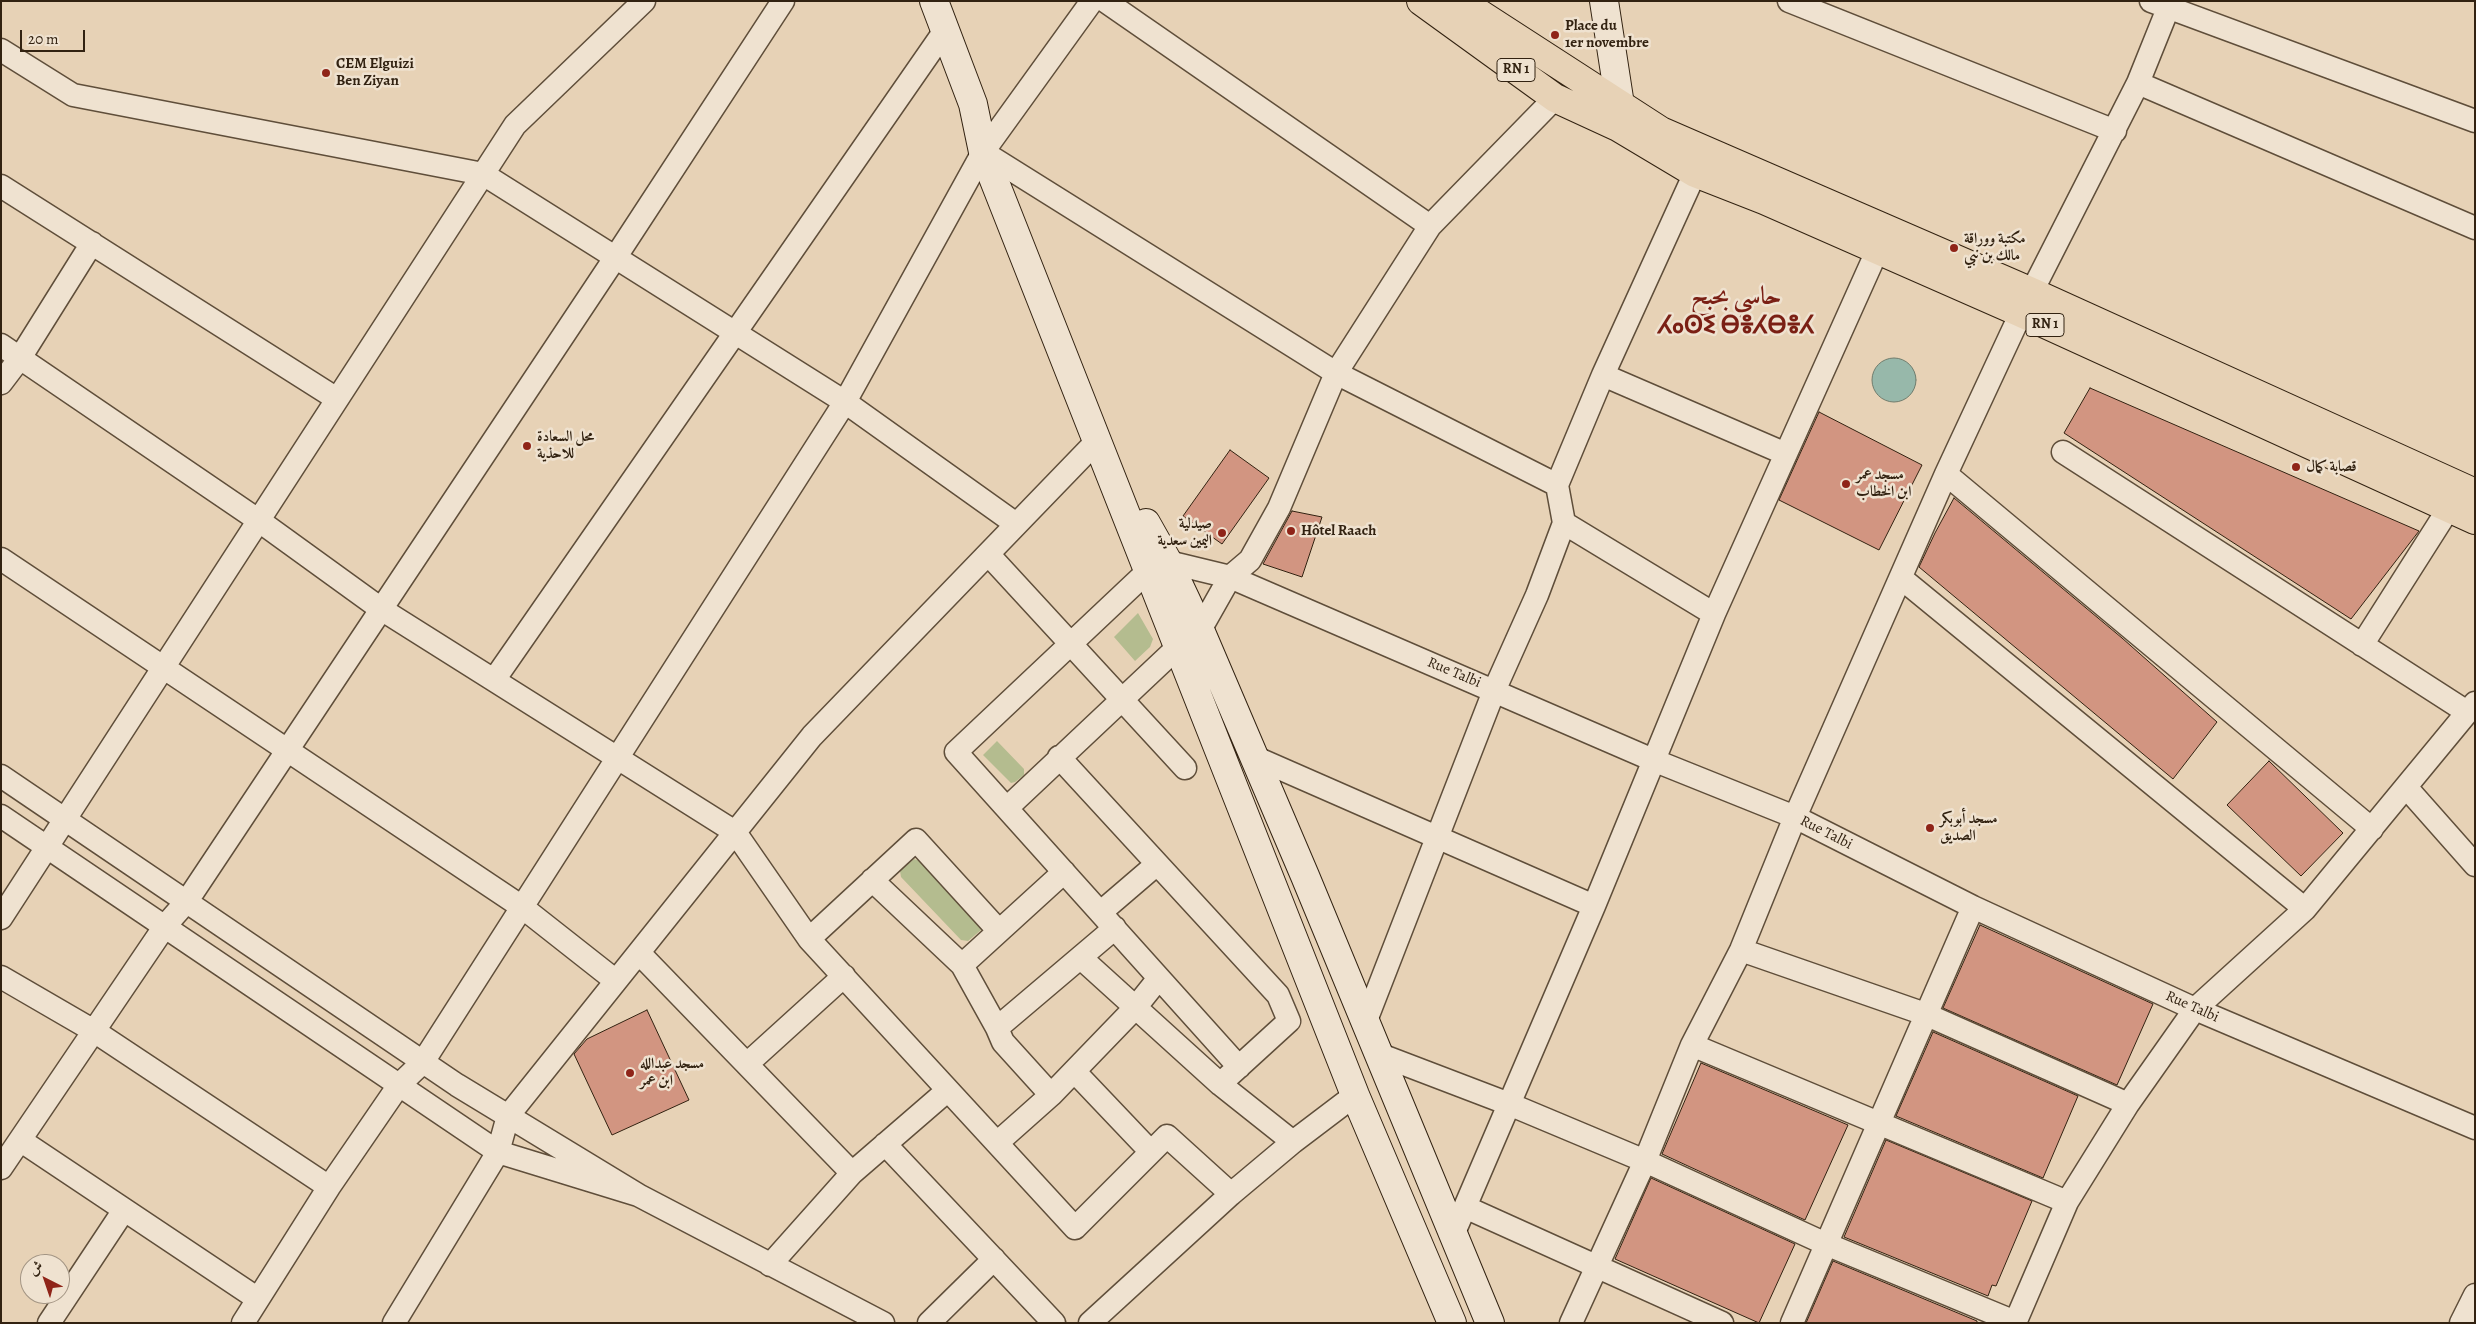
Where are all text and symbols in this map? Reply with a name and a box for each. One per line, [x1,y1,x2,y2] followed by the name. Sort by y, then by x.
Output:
[1565,17,1649,52] place label: Place du 1er novembre
[22,20,88,52] scale bar
[28,29,59,49] text: 20 m
[1549,29,1561,41] marker: Place du 1er novembre
[336,55,414,90] place label: CEM Elguizi Ben Ziyan
[1497,58,1535,82] road number: RN 1
[320,67,332,79] marker: CEM Elguizi Ben Ziyan
[1964,230,2026,265] place label: مكتبة ووراقة مالك بن نبي
[1948,242,1960,254] marker: مكتبة ووراقة مالك بن نبي
[1658,283,1814,342] district label: حاسي بحبح ⵃⴰⵙⵉ ⴱⴻⵃⴱⴻⵃ
[2026,314,2064,336] road number: RN 1
[537,428,594,463] place label: محل السعادة للاحذية
[521,440,533,452] marker: محل السعادة للاحذية
[2306,458,2357,476] place label: قصابة كمال
[2290,461,2302,473] marker: قصابة كمال
[1856,466,1911,501] place label: مسجد عمر ابن الخطاب
[1840,478,1852,490] marker: مسجد عمر ابن الخطاب
[1158,515,1212,550] place label: صيدلية اليمين سعدية
[1301,522,1376,540] place label: Hôtel Raach
[1285,525,1297,537] marker: Hôtel Raach
[1216,527,1228,539] marker: صيدلية اليمين سعدية
[1424,654,1484,692] street label: Rue Talbi
[1940,810,1998,845] place label: مسجد أبوبكر الصديق
[1797,812,1855,854] street label: Rue Talbi
[1924,822,1936,834] marker: مسجد أبوبكر الصديق
[2163,987,2221,1027] street label: Rue Talbi
[640,1055,704,1090] place label: مسجد عبدالله ابن عمر
[624,1067,636,1079] marker: مسجد عبدالله ابن عمر
[20,1254,70,1304] north arrow
[24,1256,47,1280] text: ش

